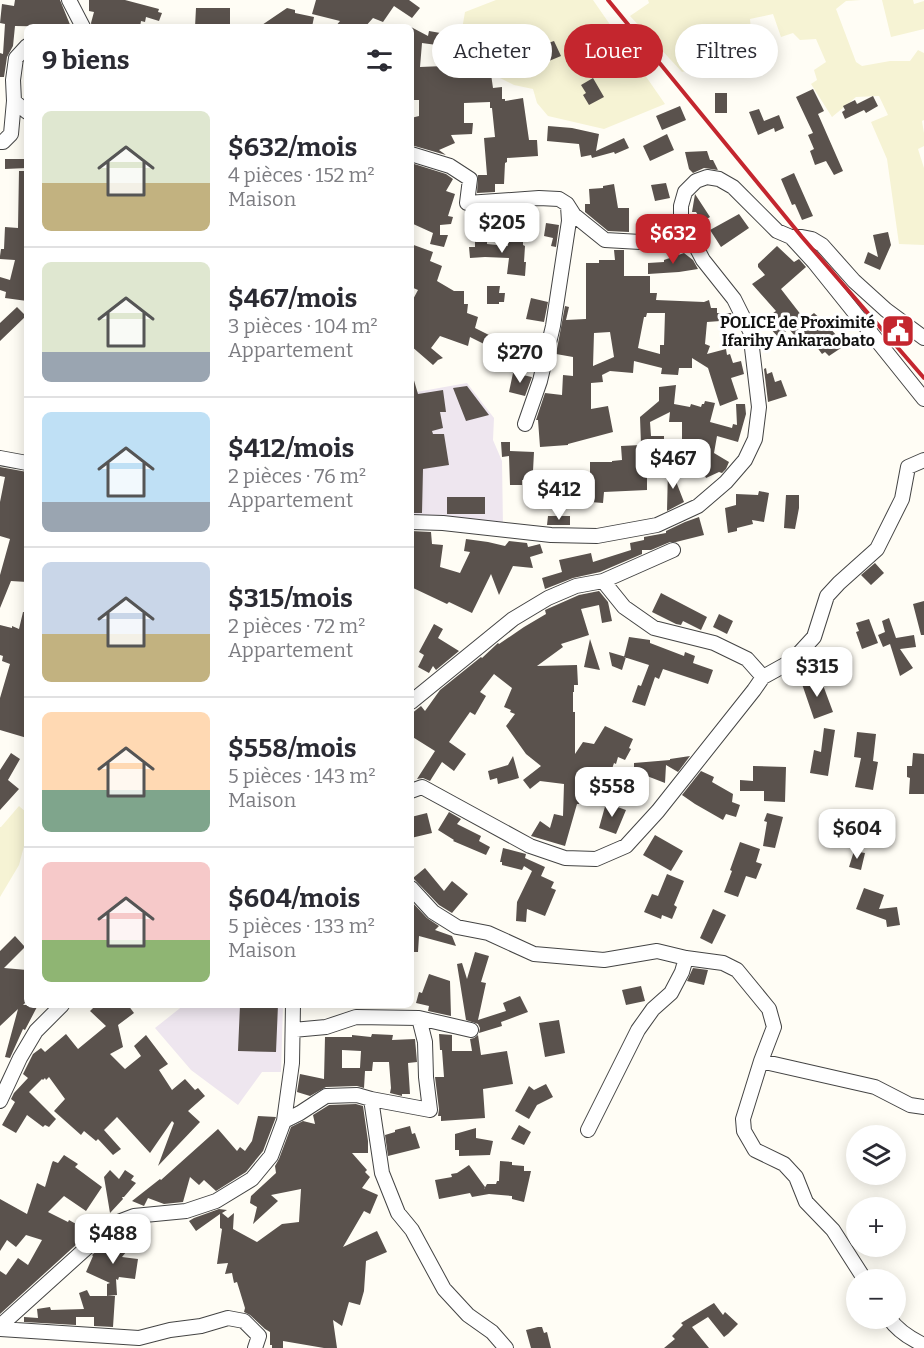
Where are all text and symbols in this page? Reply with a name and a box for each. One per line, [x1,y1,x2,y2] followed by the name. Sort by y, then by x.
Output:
[432,24,552,78] chip: Acheter
[564,24,663,78] chip: Louer
[675,24,778,78] chip: Filtres
[363,44,396,77] icon: filters
[42,45,129,76] text: 9 biens
[228,132,357,163] text: $632/mois
[90,135,162,207] icon: home
[228,163,375,187] text: 4 pièces · 152 m²
[228,187,296,211] text: Maison
[466,203,538,254] pin: $205
[478,210,526,234] text: $205
[637,214,709,265] pin: $632
[650,221,696,245] text: $632
[228,283,357,314] text: $467/mois
[90,286,162,358] icon: home
[720,313,875,350] place label: POLICE de Proximité Ifarihy Ankaraobato
[880,313,916,349] public building icon: POLICE de Proximité Ifarihy Ankaraobato
[228,314,378,338] text: 3 pièces · 104 m²
[484,333,556,384] pin: $270
[228,338,353,362] text: Appartement
[497,340,543,364] text: $270
[228,433,354,464] text: $412/mois
[90,436,162,508] icon: home
[637,439,709,490] pin: $467
[650,446,696,470] text: $467
[228,464,366,488] text: 2 pièces · 76 m²
[523,470,595,521] pin: $412
[537,477,581,501] text: $412
[228,488,353,512] text: Appartement
[228,583,353,614] text: $315/mois
[90,586,162,658] icon: home
[228,614,365,638] text: 2 pièces · 72 m²
[228,638,353,662] text: Appartement
[781,647,853,698] pin: $315
[795,654,839,678] text: $315
[228,733,357,764] text: $558/mois
[90,736,162,808] icon: home
[228,764,376,788] text: 5 pièces · 143 m²
[576,767,648,818] pin: $558
[589,774,635,798] text: $558
[228,788,296,812] text: Maison
[821,809,893,860] pin: $604
[833,816,881,840] text: $604
[228,883,360,914] text: $604/mois
[90,886,162,958] icon: home
[228,914,375,938] text: 5 pièces · 133 m²
[228,938,296,962] text: Maison
[846,1125,906,1329] map controls
[846,1125,906,1185] button: layers
[846,1197,906,1257] button: +
[77,1214,149,1265] pin: $488
[89,1221,137,1245] text: $488
[846,1269,906,1329] button: −

